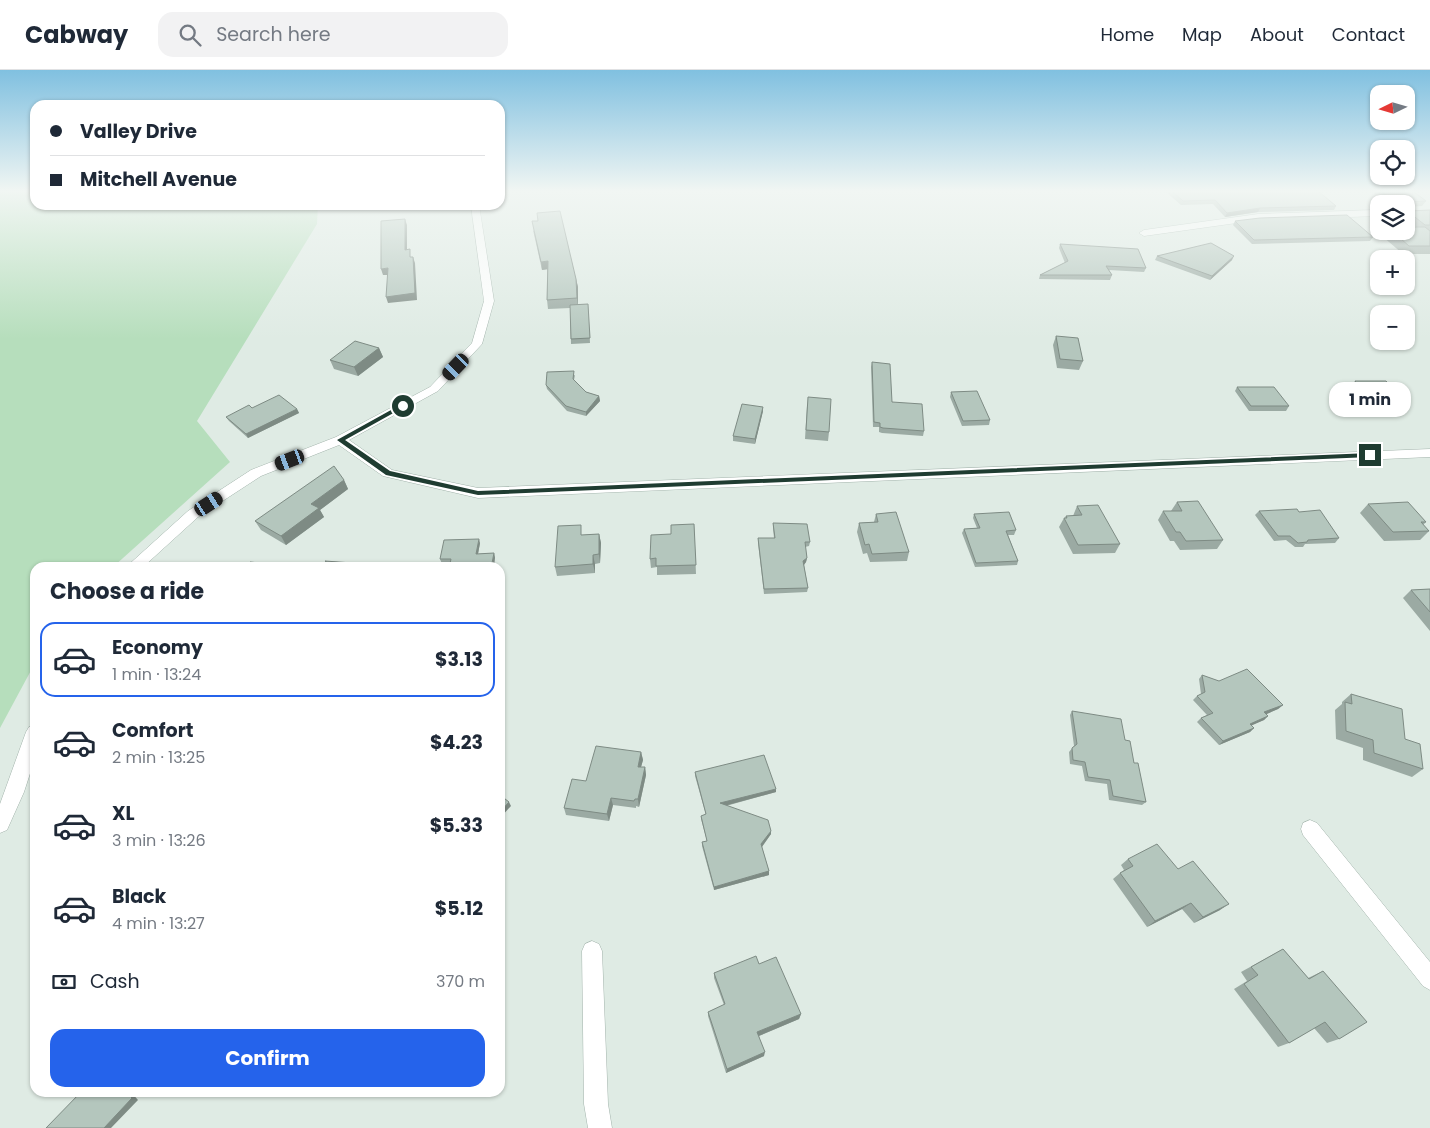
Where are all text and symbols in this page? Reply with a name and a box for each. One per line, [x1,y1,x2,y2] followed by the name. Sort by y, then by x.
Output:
[158,12,508,57] search box
[25,18,128,51] text: Cabway
[176,21,204,49] icon: search
[216,21,331,48] text: Search here
[1100,22,1154,47] text: Home
[1182,22,1222,47] text: Map
[1250,22,1304,47] text: About
[1332,22,1405,47] text: Contact
[1370,85,1415,130] north arrow
[1370,85,1415,350] map controls
[80,118,197,145] text: Valley Drive
[1370,140,1415,185] button: locate
[80,166,237,193] text: Mitchell Avenue
[1370,195,1415,240] button: layers
[1370,250,1415,295] button: +
[1370,305,1415,350] button: −
[440,351,471,383] car
[1329,382,1411,418] callout: 1 min
[1349,388,1391,411] text: 1 min
[392,395,414,417] route start
[1359,444,1381,466] route end
[273,448,306,472] car
[192,490,225,518] car
[50,576,204,607] text: Choose a ride
[112,634,203,661] text: Economy
[52,637,97,682] icon: car
[435,646,483,673] text: $3.13
[112,663,201,686] text: 1 min · 13:24
[112,717,194,744] text: Comfort
[52,720,97,765] icon: car
[430,729,483,756] text: $4.23
[112,746,205,769] text: 2 min · 13:25
[112,800,135,827] text: XL
[52,803,97,848] icon: car
[430,812,483,839] text: $5.33
[112,829,206,852] text: 3 min · 13:26
[112,883,166,910] text: Black
[52,886,97,931] icon: car
[435,895,483,922] text: $5.12
[112,912,205,935] text: 4 min · 13:27
[50,968,78,996] icon: cash
[90,968,140,995] text: Cash
[436,970,485,993] text: 370 m
[50,1029,485,1087] button: Confirm

